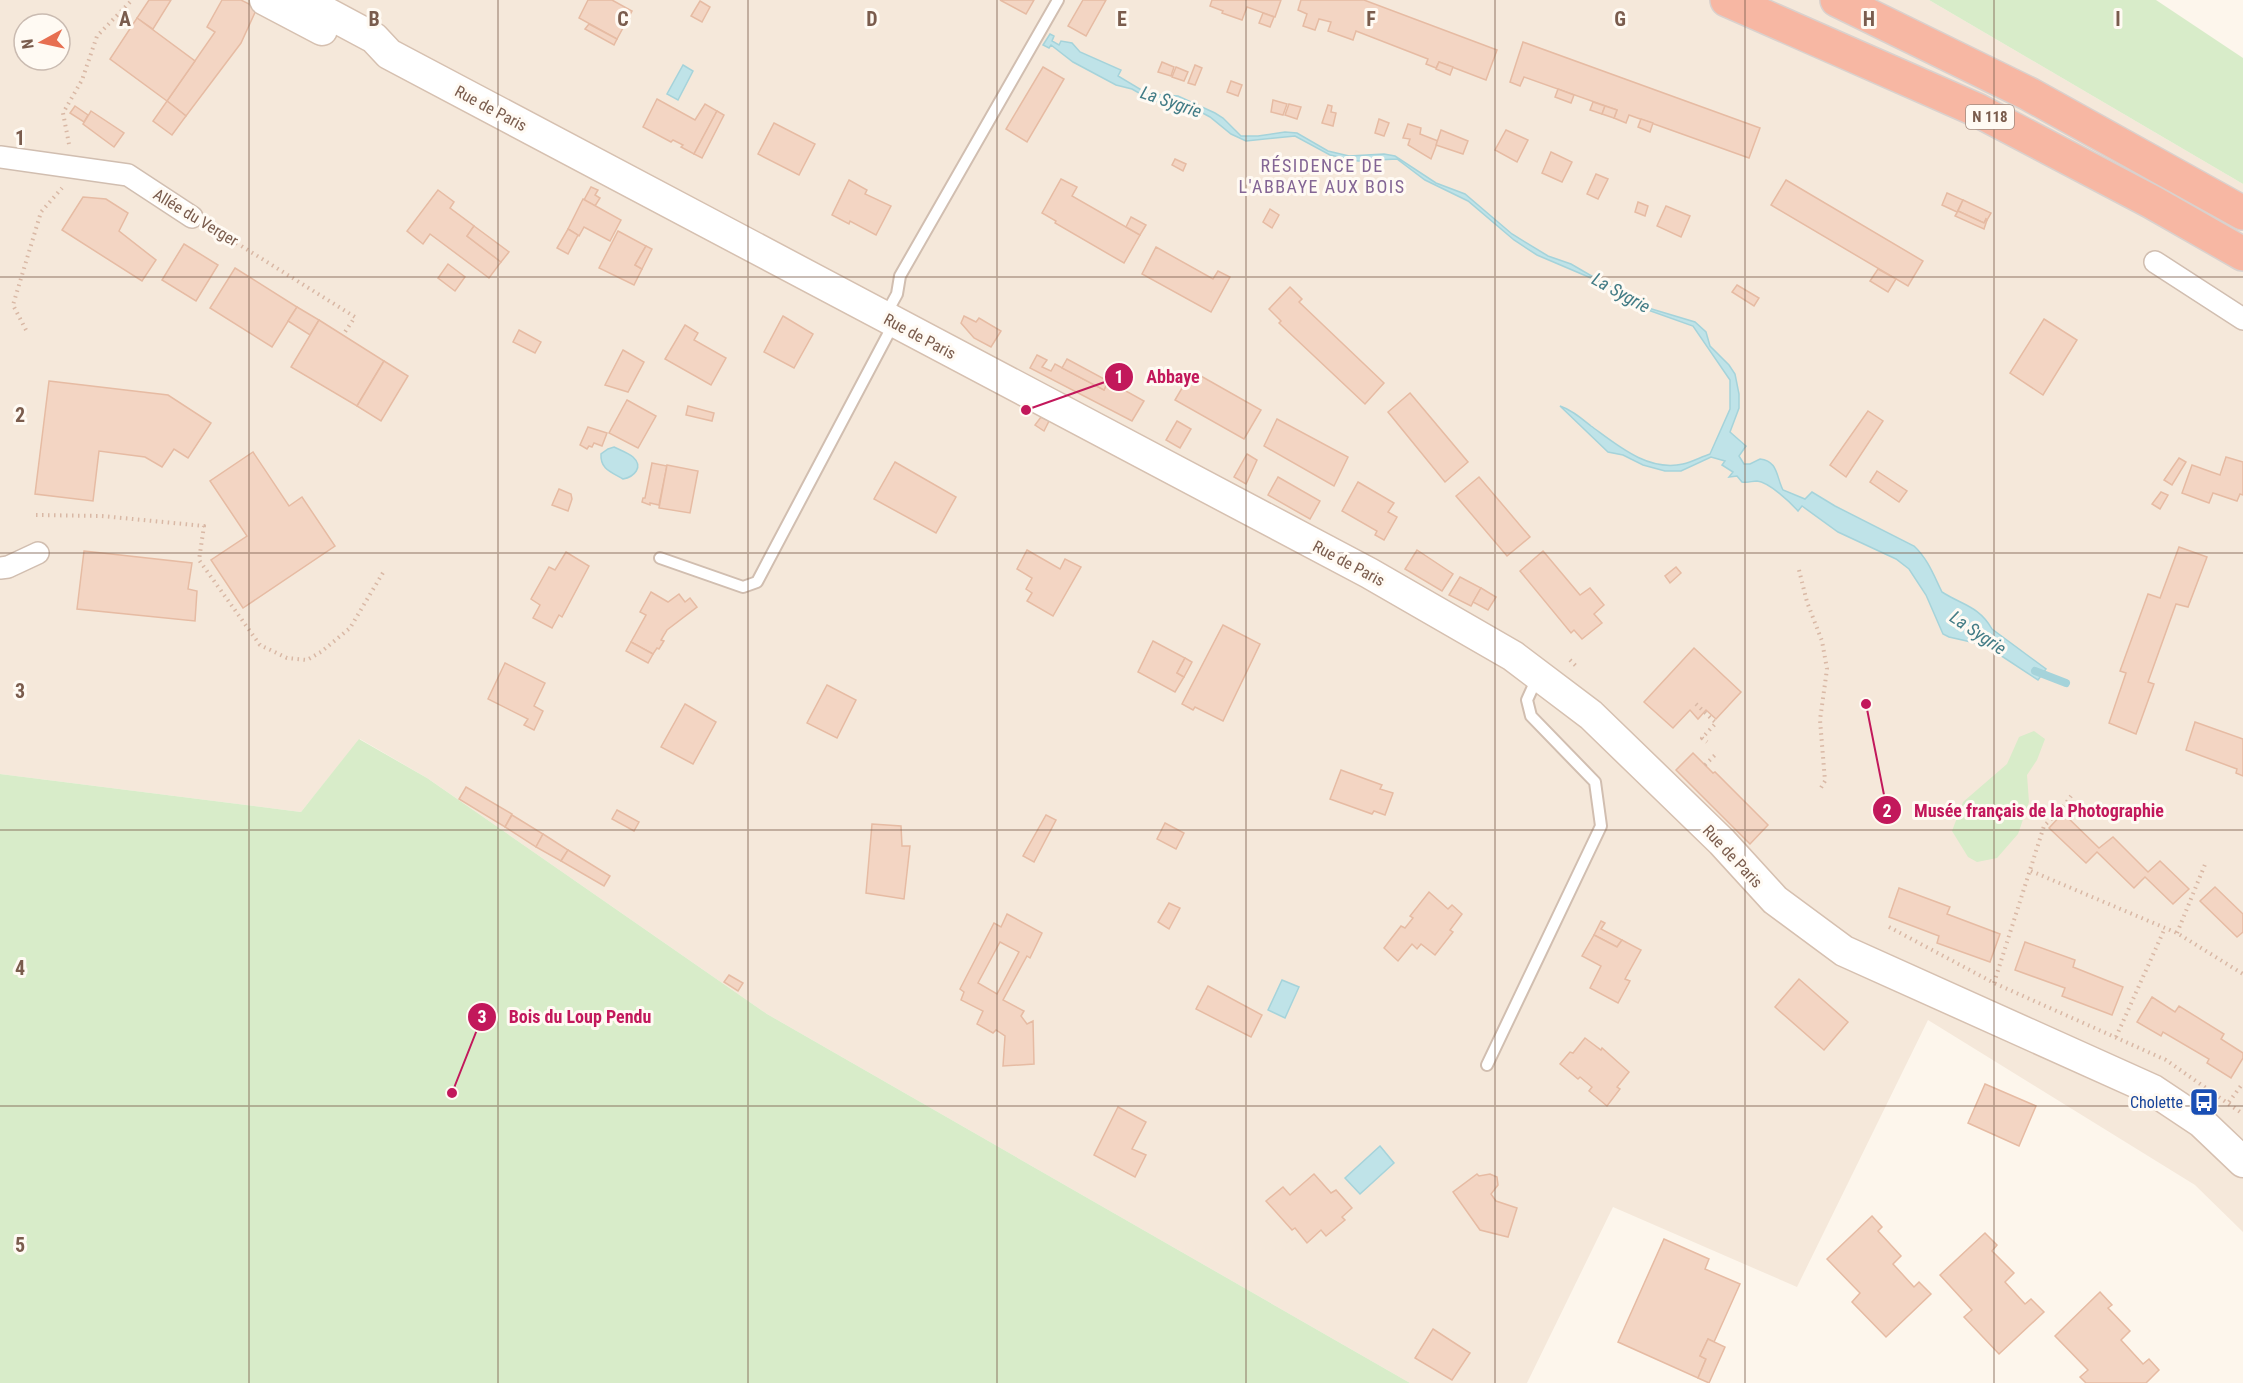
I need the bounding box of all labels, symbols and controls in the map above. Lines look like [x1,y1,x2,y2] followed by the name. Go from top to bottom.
[119,7,131,31] text: A
[368,7,380,31] text: B
[617,7,629,31] text: C
[866,7,878,31] text: D
[1117,7,1127,31] text: E
[1366,7,1376,31] text: F
[1614,7,1626,31] text: G
[1863,7,1875,31] text: H
[2115,7,2121,31] text: I
[12,12,72,72] north arrow
[18,38,38,50] text: N
[1138,81,1204,122] water label: La Sygrie
[452,82,530,135] street label: Rue de Paris
[1966,105,2014,129] road number: N 118
[15,126,25,150] text: 1
[1238,155,1406,197] district label: RÉSIDENCE DE L'ABBAYE AUX BOIS
[150,185,242,250] street label: Allée du Verger
[1589,268,1654,317] water label: La Sygrie
[881,310,959,363] street label: Rue de Paris
[1104,359,1211,395] callout: Abbaye
[1114,366,1124,387] text: 1
[1146,366,1200,387] text: Abbaye
[15,403,25,427] text: 2
[1310,537,1388,590] street label: Rue de Paris
[1946,606,2010,659] water label: La Sygrie
[15,679,25,703] text: 3
[1872,792,2176,828] callout: Musée français de la Photographie
[1882,800,1892,821] text: 2
[1914,800,2164,821] text: Musée français de la Photographie
[1699,821,1766,892] street label: Rue de Paris
[15,956,25,980] text: 4
[467,999,663,1035] callout: Bois du Loup Pendu
[477,1006,487,1027] text: 3
[509,1006,651,1027] text: Bois du Loup Pendu
[2188,1086,2220,1118] bus stop icon: Cholette
[2130,1093,2183,1112] place label: Cholette
[15,1233,25,1257] text: 5

